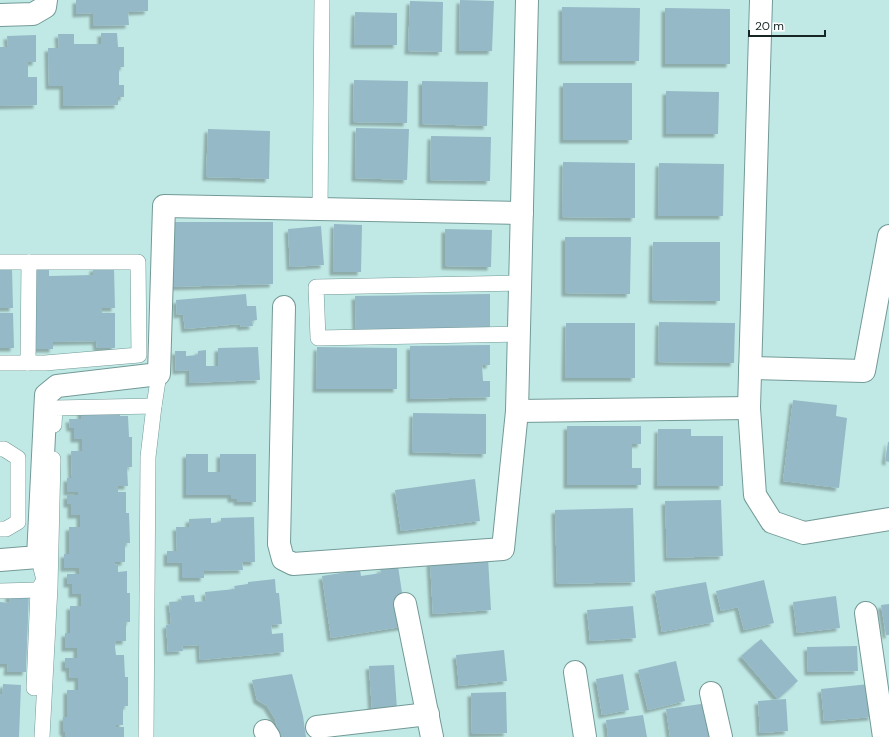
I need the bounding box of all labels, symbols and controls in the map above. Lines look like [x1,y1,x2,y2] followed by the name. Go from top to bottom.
[749,12,825,38] scale bar
[755,18,784,34] text: 20 m

